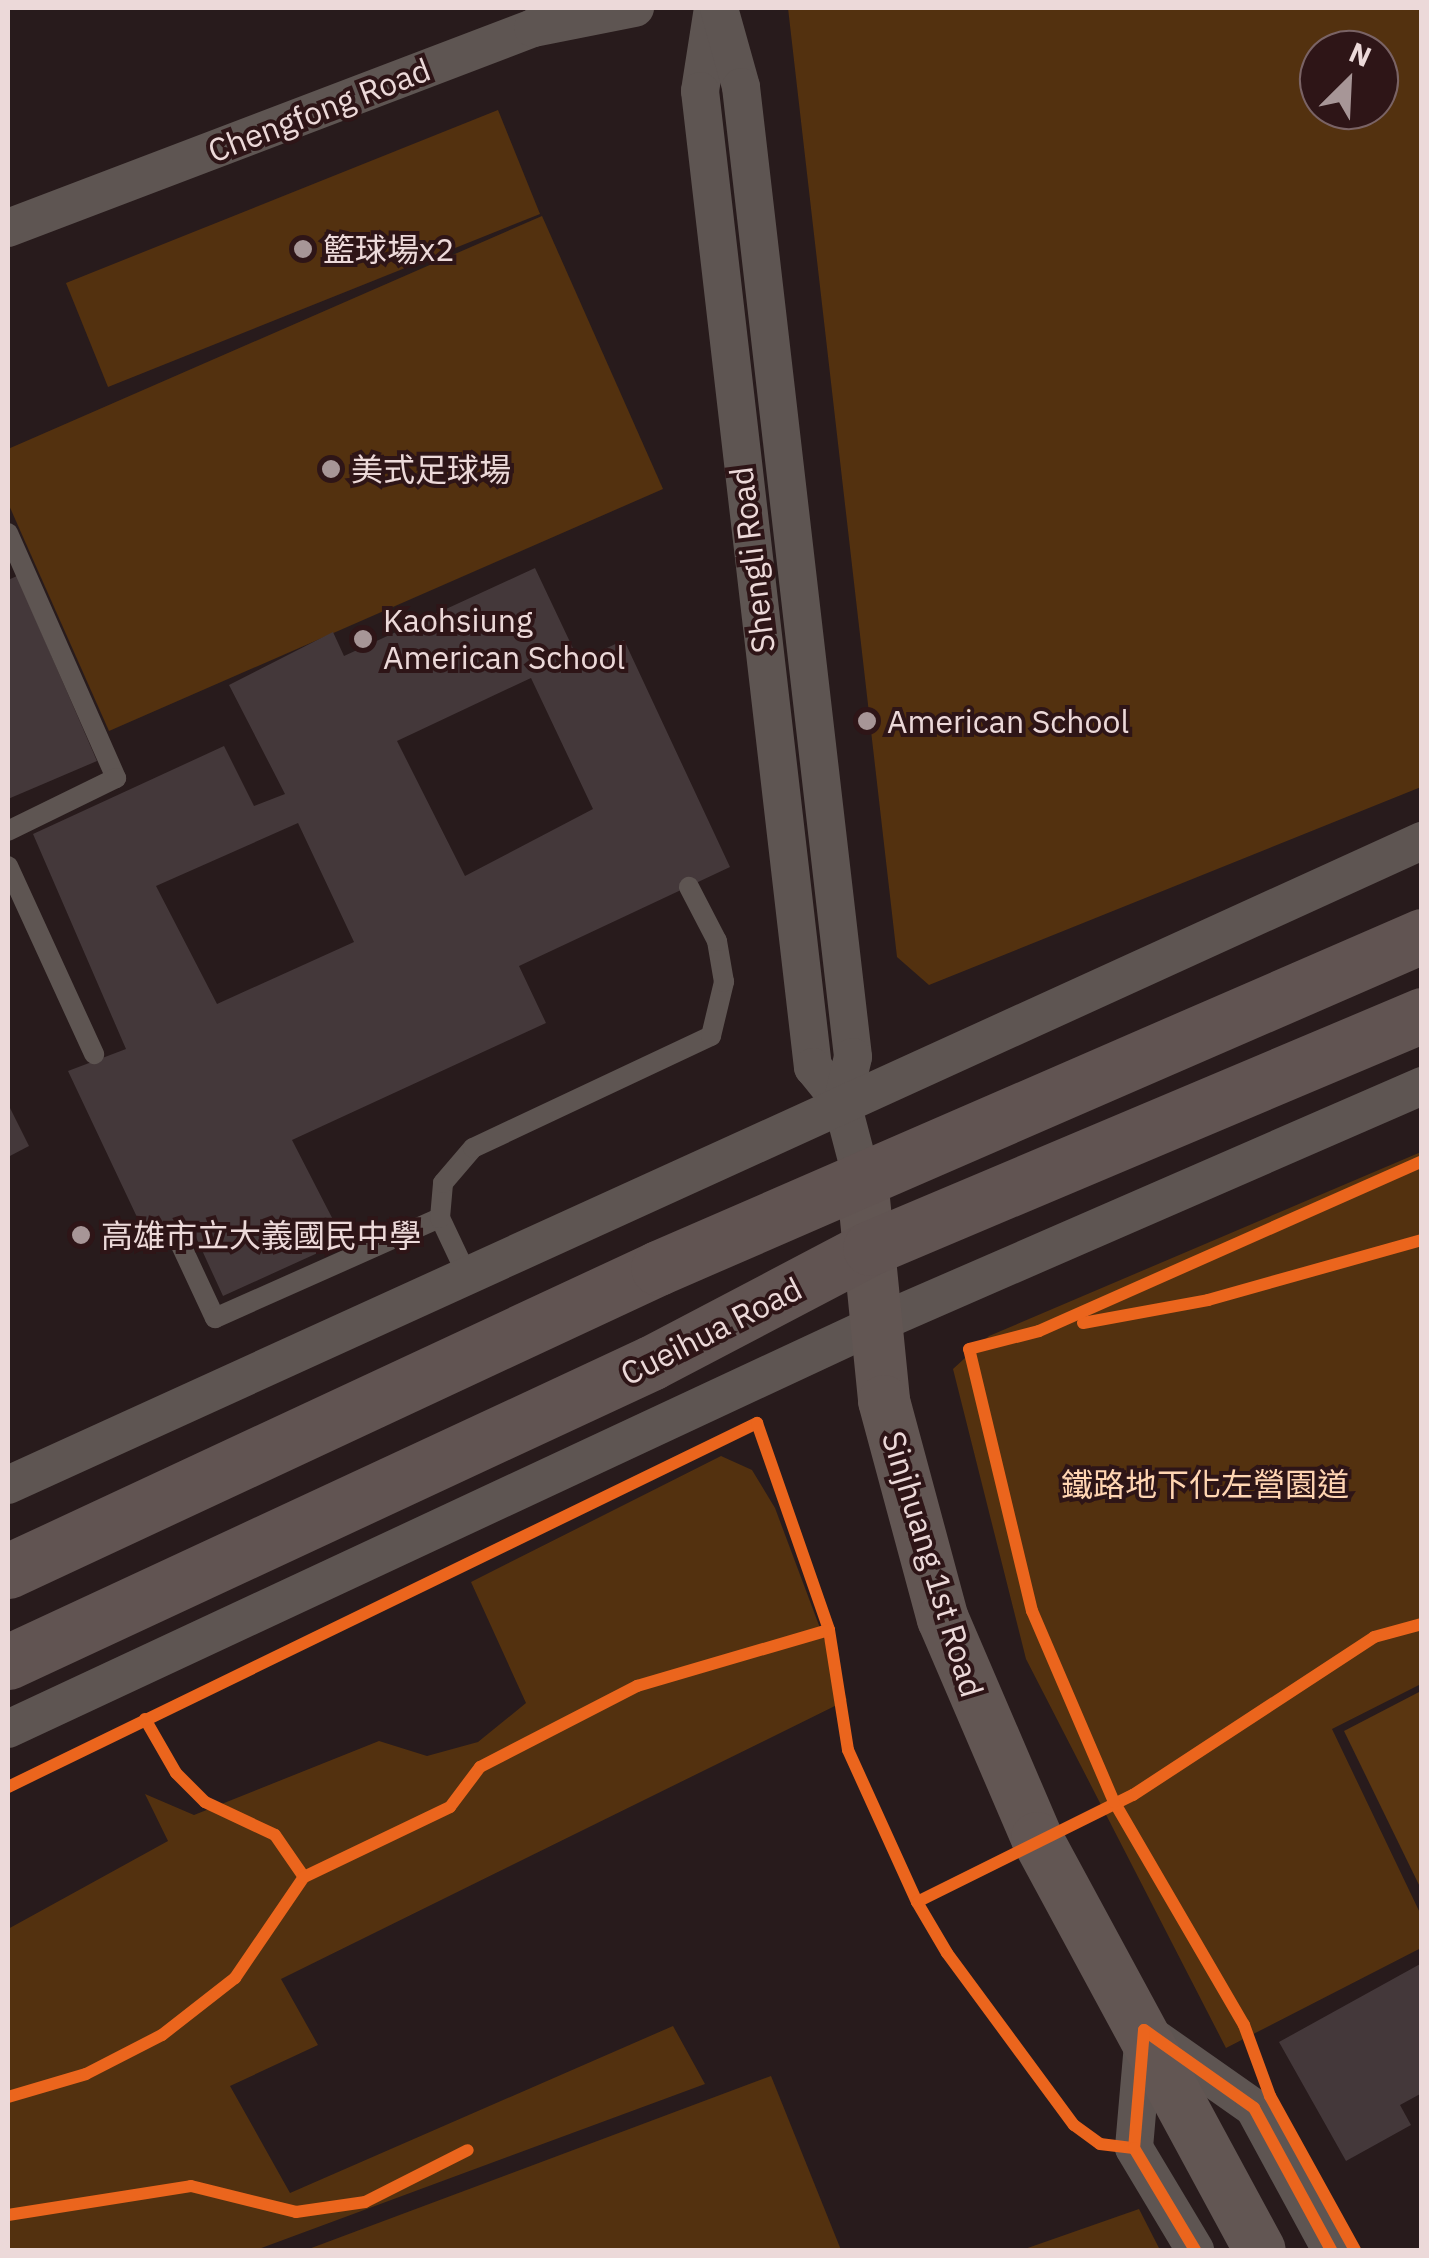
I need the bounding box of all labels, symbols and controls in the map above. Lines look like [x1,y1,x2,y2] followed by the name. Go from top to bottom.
[1299,30,1399,130] north arrow
[1344,33,1377,75] text: N
[202,50,436,170] street label: Chengfong Road
[323,230,454,268] place label: 籃球場x2
[292,238,314,260] marker: 籃球場x2
[351,450,511,488] place label: 美式足球場
[320,458,342,480] marker: 美式足球場
[722,465,782,655] street label: Shengli Road
[383,602,625,677] place label: Kaohsiung American School
[352,628,374,650] marker: Kaohsiung American School
[887,702,1129,740] place label: American School
[856,710,878,732] marker: American School
[101,1216,421,1254] place label: 高雄市立大義國民中學
[70,1224,92,1246] marker: 高雄市立大義國民中學
[614,1269,808,1393] street label: Cueihua Road
[874,1427,992,1701] street label: Sinjhuang 1st Road
[1061,1465,1349,1503] park label: 鐵路地下化左營園道

